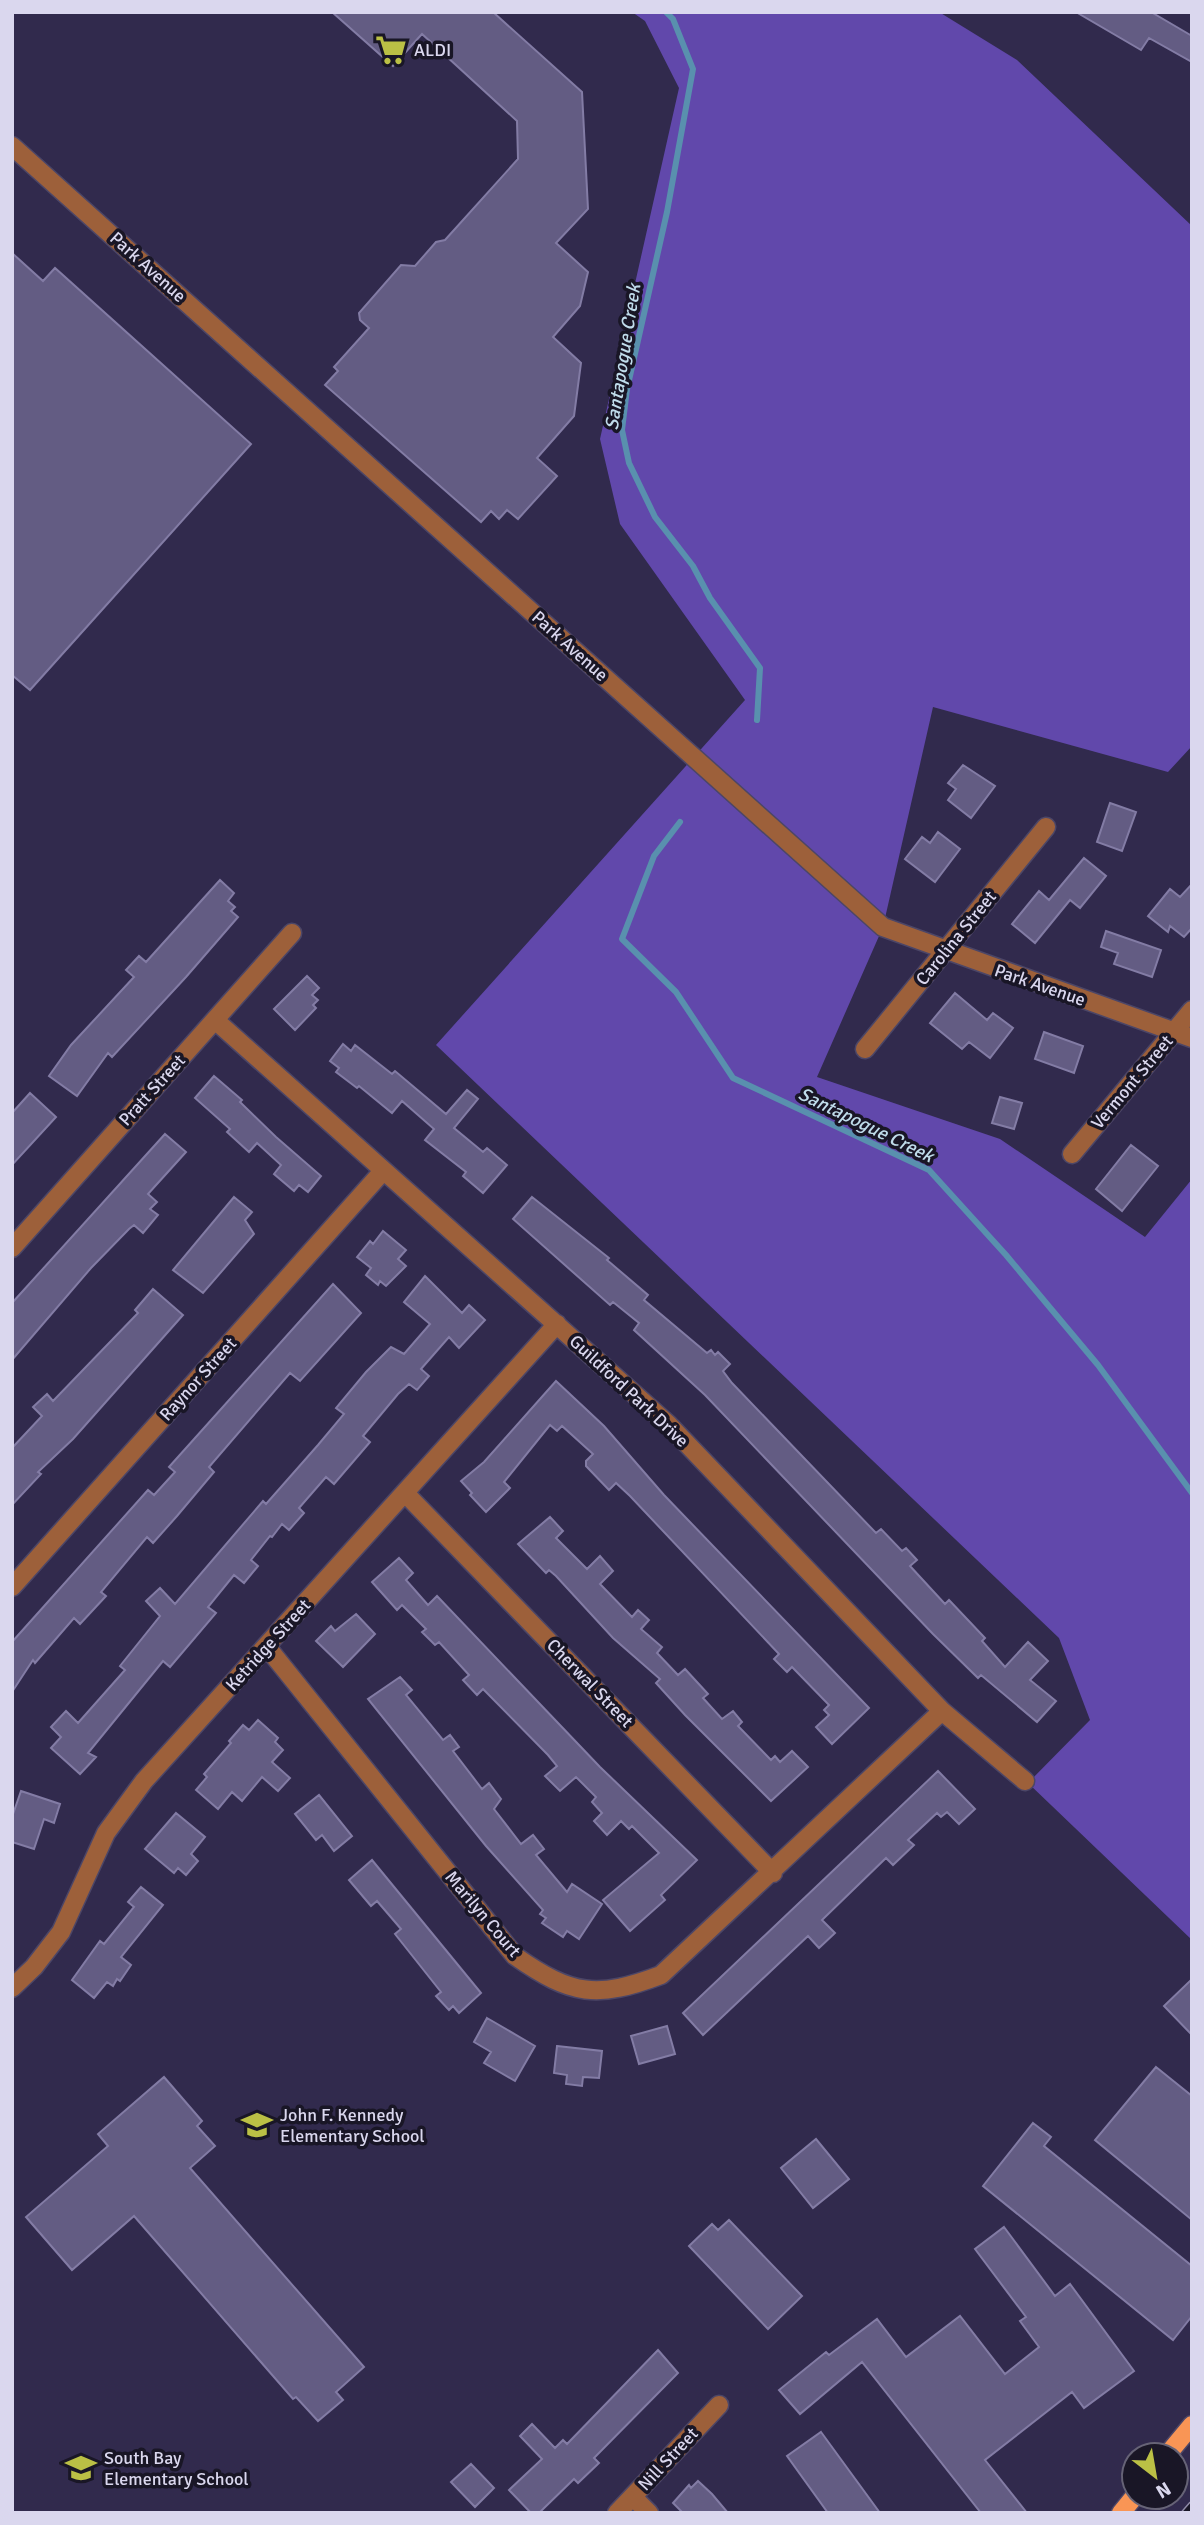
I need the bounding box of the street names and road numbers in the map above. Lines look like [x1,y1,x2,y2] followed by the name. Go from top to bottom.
[105,227,191,307] street label: Park Avenue
[527,606,613,686] street label: Park Avenue
[911,886,1001,990] street label: Carolina Street
[992,959,1088,1011] street label: Park Avenue
[1086,1031,1178,1133] street label: Vermont Street
[114,1050,190,1130] street label: Pratt Street
[565,1330,693,1452] street label: Guildford Park Drive
[155,1333,241,1425] street label: Raynor Street
[221,1594,315,1696] street label: Ketridge Street
[542,1634,638,1732] street label: Cherwal Street
[441,1866,525,1962] street label: Marilyn Court
[633,2423,703,2495] street label: Nill Street

